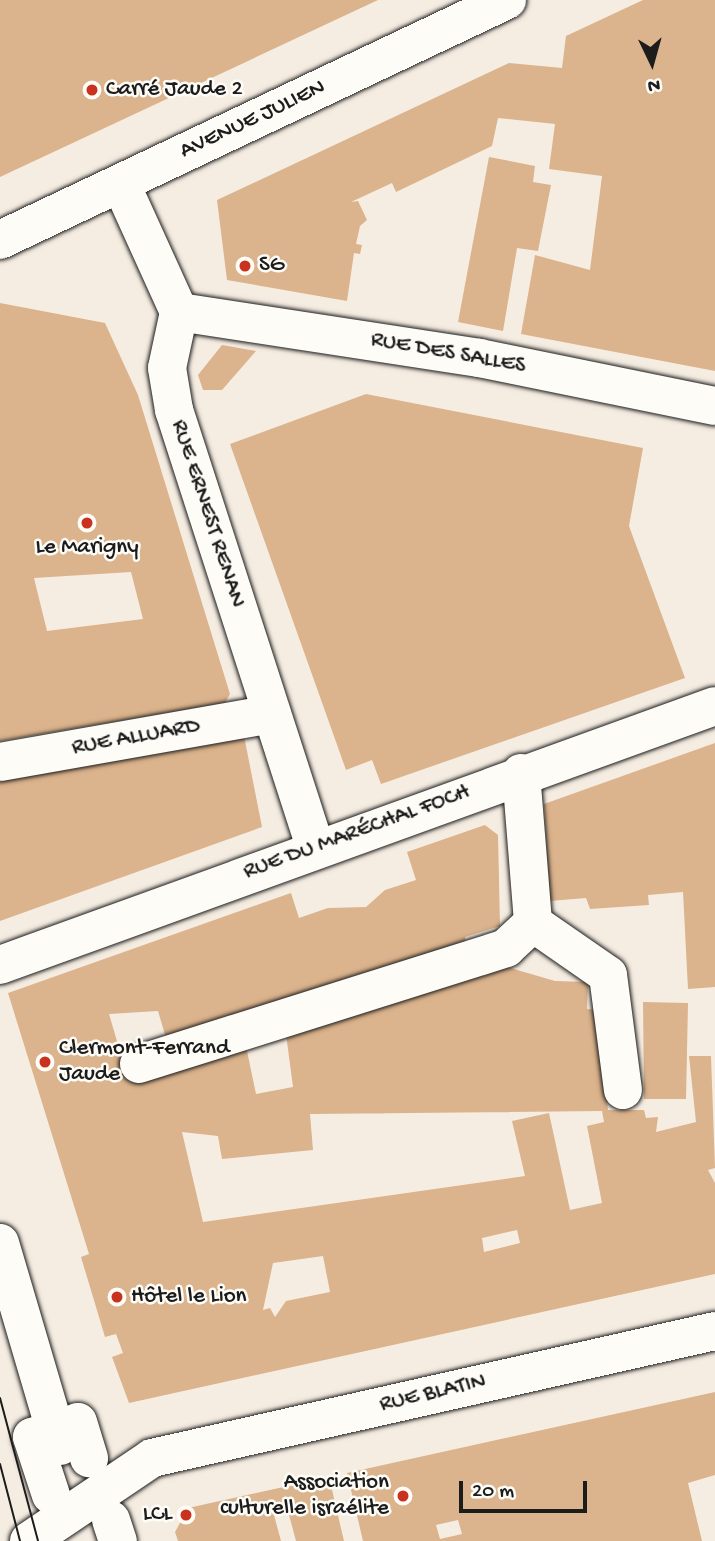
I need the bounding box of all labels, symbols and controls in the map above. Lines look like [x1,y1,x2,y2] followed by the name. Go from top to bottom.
[617,28,687,98] north arrow
[647,72,661,96] text: N
[176,74,330,166] street label: AVENUE JULIEN
[106,76,243,104] place label: Carré Jaude 2
[84,82,100,98] marker: Carré Jaude 2
[259,252,284,280] place label: SG
[237,258,253,274] marker: SG
[368,327,528,381] street label: RUE DES SALLES
[164,417,250,611] street label: RUE ERNEST RENAN
[79,515,95,531] marker: Le Marigny
[36,534,138,562] place label: Le Marigny
[70,713,202,763] street label: RUE ALLUARD
[240,779,474,887] street label: RUE DU MARÉCHAL FOCH
[59,1035,229,1089] place label: Clermont-Ferrand Jaude
[37,1054,53,1070] marker: Clermont-Ferrand Jaude
[131,1283,246,1311] place label: Hôtel le Lion
[109,1289,125,1305] marker: Hôtel le Lion
[377,1368,489,1420] street label: RUE BLATIN
[463,1468,591,1512] scale bar
[220,1469,389,1523] place label: Association culturelle israélite
[472,1480,514,1505] text: 20 m
[395,1488,411,1504] marker: Association culturelle israélite
[143,1501,172,1529] place label: LCL
[178,1507,194,1523] marker: LCL

